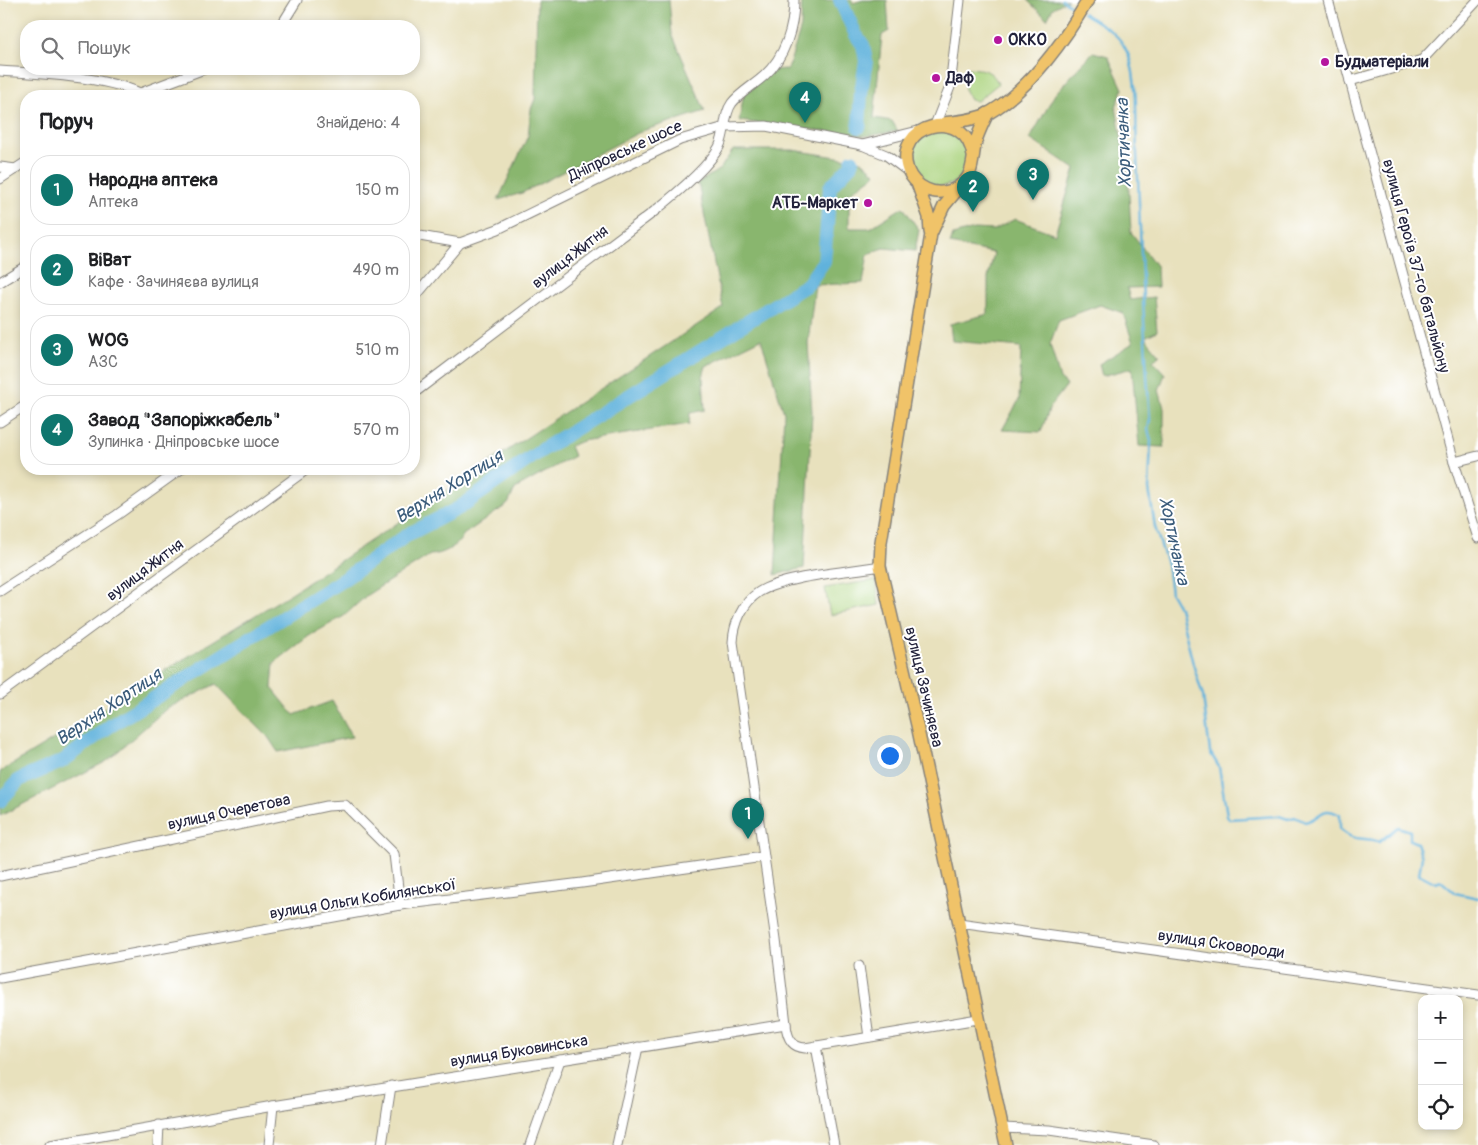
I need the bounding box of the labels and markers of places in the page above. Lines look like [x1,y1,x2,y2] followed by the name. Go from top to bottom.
[1008,30,1047,50] place label: ОККО
[992,34,1004,46] marker: ОККО
[1335,52,1429,72] place label: Будматеріали
[1319,56,1331,68] marker: Будматеріали
[945,68,974,88] place label: Даф
[930,72,942,84] marker: Даф
[789,82,821,123] pin: 4
[1017,159,1049,200] pin: 3
[957,171,989,212] pin: 2
[772,193,859,213] place label: АТБ-Маркет
[862,197,874,209] marker: АТБ-Маркет
[732,798,764,839] pin: 1

